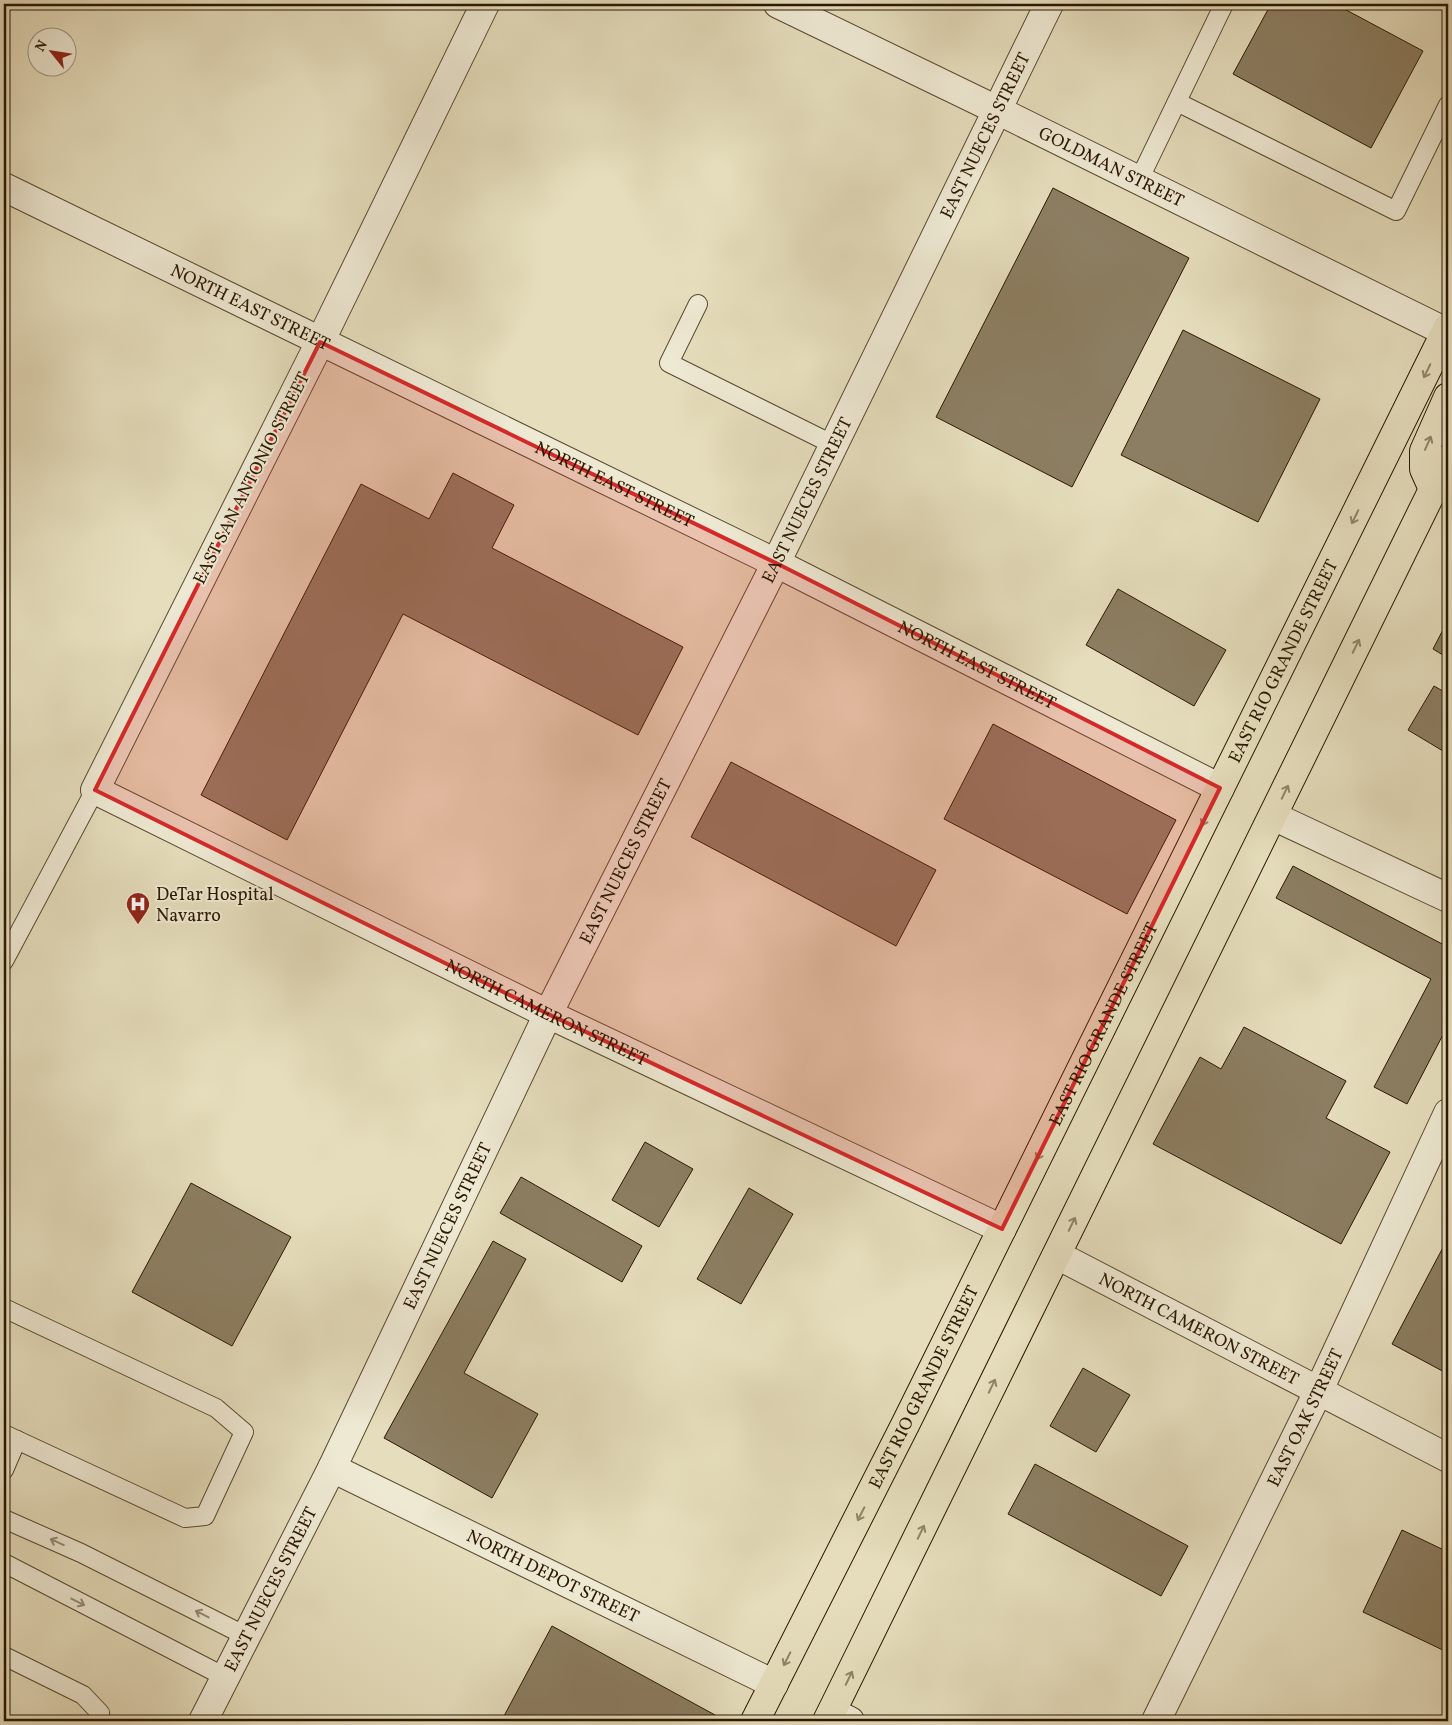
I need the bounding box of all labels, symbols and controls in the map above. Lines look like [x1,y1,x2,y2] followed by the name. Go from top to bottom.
[28,28,78,78] north arrow
[31,37,53,55] text: N
[935,48,1038,223] street label: EAST NUECES STREET
[1034,121,1188,215] street label: GOLDMAN STREET
[166,259,334,358] street label: NORTH EAST STREET
[1422,363,1431,378] one-way arrow
[188,368,317,589] street label: EAST SAN ANTONIO STREET
[757,413,859,588] street label: EAST NUECES STREET
[530,436,698,535] street label: NORTH EAST STREET
[1423,436,1433,451] one-way arrow
[1350,509,1360,524] one-way arrow
[1223,555,1345,768] street label: EAST RIO GRANDE STREET
[893,616,1060,717] street label: NORTH EAST STREET
[1352,639,1362,654] one-way arrow
[574,775,679,949] street label: EAST NUECES STREET
[1281,785,1290,800] one-way arrow
[1200,811,1209,826] one-way arrow
[156,883,274,929] place label: DeTar Hospital Navarro
[125,891,151,925] hospital icon: DeTar Hospital Navarro
[1044,918,1166,1131] street label: EAST RIO GRANDE STREET
[440,954,652,1074] street label: NORTH CAMERON STREET
[398,1139,499,1314] street label: EAST NUECES STREET
[1035,1145,1044,1160] one-way arrow
[1067,1217,1077,1232] one-way arrow
[1094,1268,1303,1393] street label: NORTH CAMERON STREET
[864,1281,986,1494] street label: EAST RIO GRANDE STREET
[1262,1345,1351,1492] street label: EAST OAK STREET
[988,1379,998,1394] one-way arrow
[219,1503,324,1677] street label: EAST NUECES STREET
[856,1506,865,1521] one-way arrow
[462,1525,643,1630] street label: NORTH DEPOT STREET
[916,1525,926,1540] one-way arrow
[50,1537,65,1547] one-way arrow
[70,1598,85,1607] one-way arrow
[195,1609,210,1619] one-way arrow
[782,1651,791,1666] one-way arrow
[844,1670,854,1685] one-way arrow

